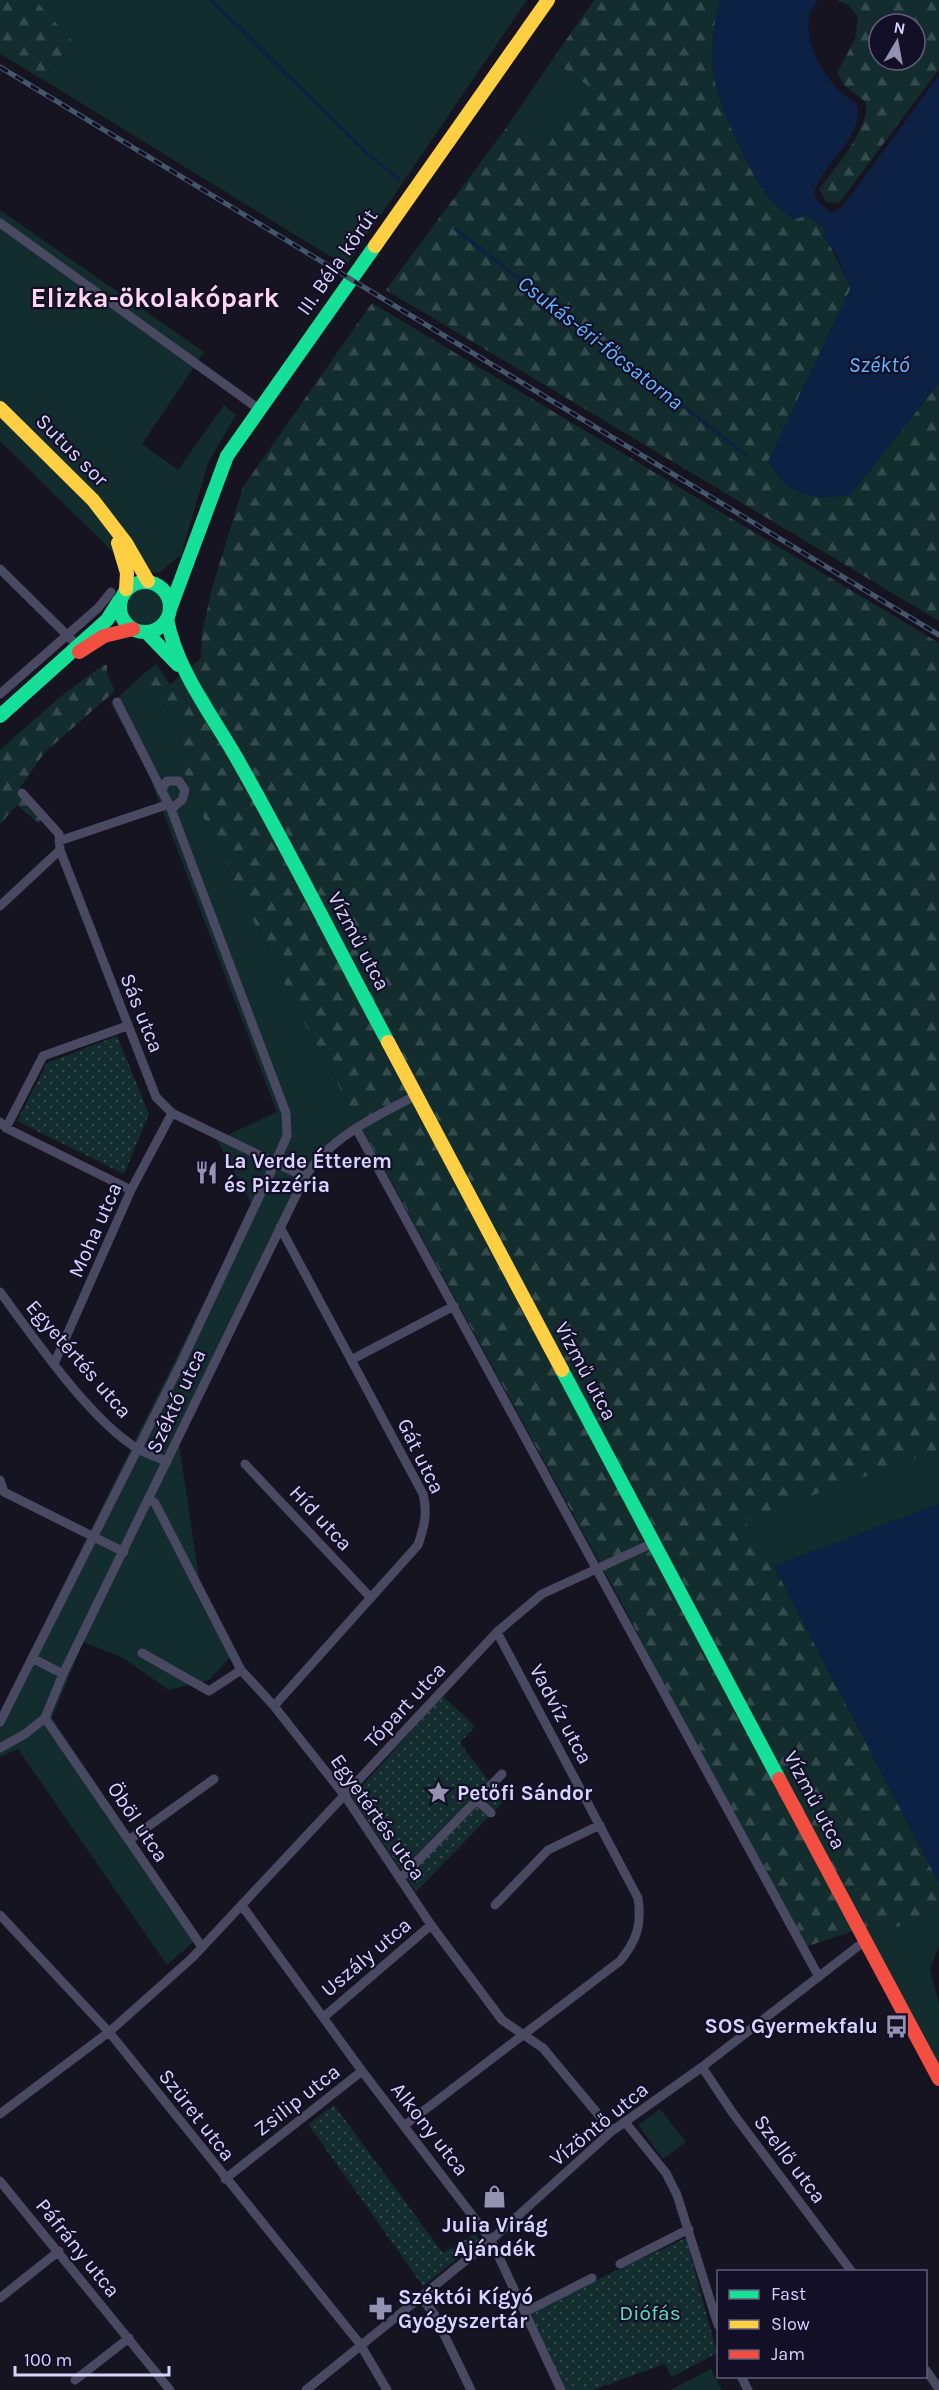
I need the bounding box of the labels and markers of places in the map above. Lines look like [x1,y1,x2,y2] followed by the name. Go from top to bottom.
[224,1147,392,1197] place label: La Verde Étterem és Pizzéria
[193,1160,219,1186] restaurant icon: La Verde Étterem és Pizzéria
[426,1780,452,1806] place icon: Petőfi Sándor
[457,1781,593,1805] place label: Petőfi Sándor
[883,2013,909,2039] bus stop icon: SOS Gyermekfalu
[705,2014,878,2038] place label: SOS Gyermekfalu
[482,2184,508,2210] shop icon: Julia Virág Ajándék
[442,2213,548,2261] place label: Julia Virág Ajándék
[398,2285,533,2333] place label: Széktói Kígyó Gyógyszertár
[367,2296,393,2322] pharmacy icon: Széktói Kígyó Gyógyszertár

